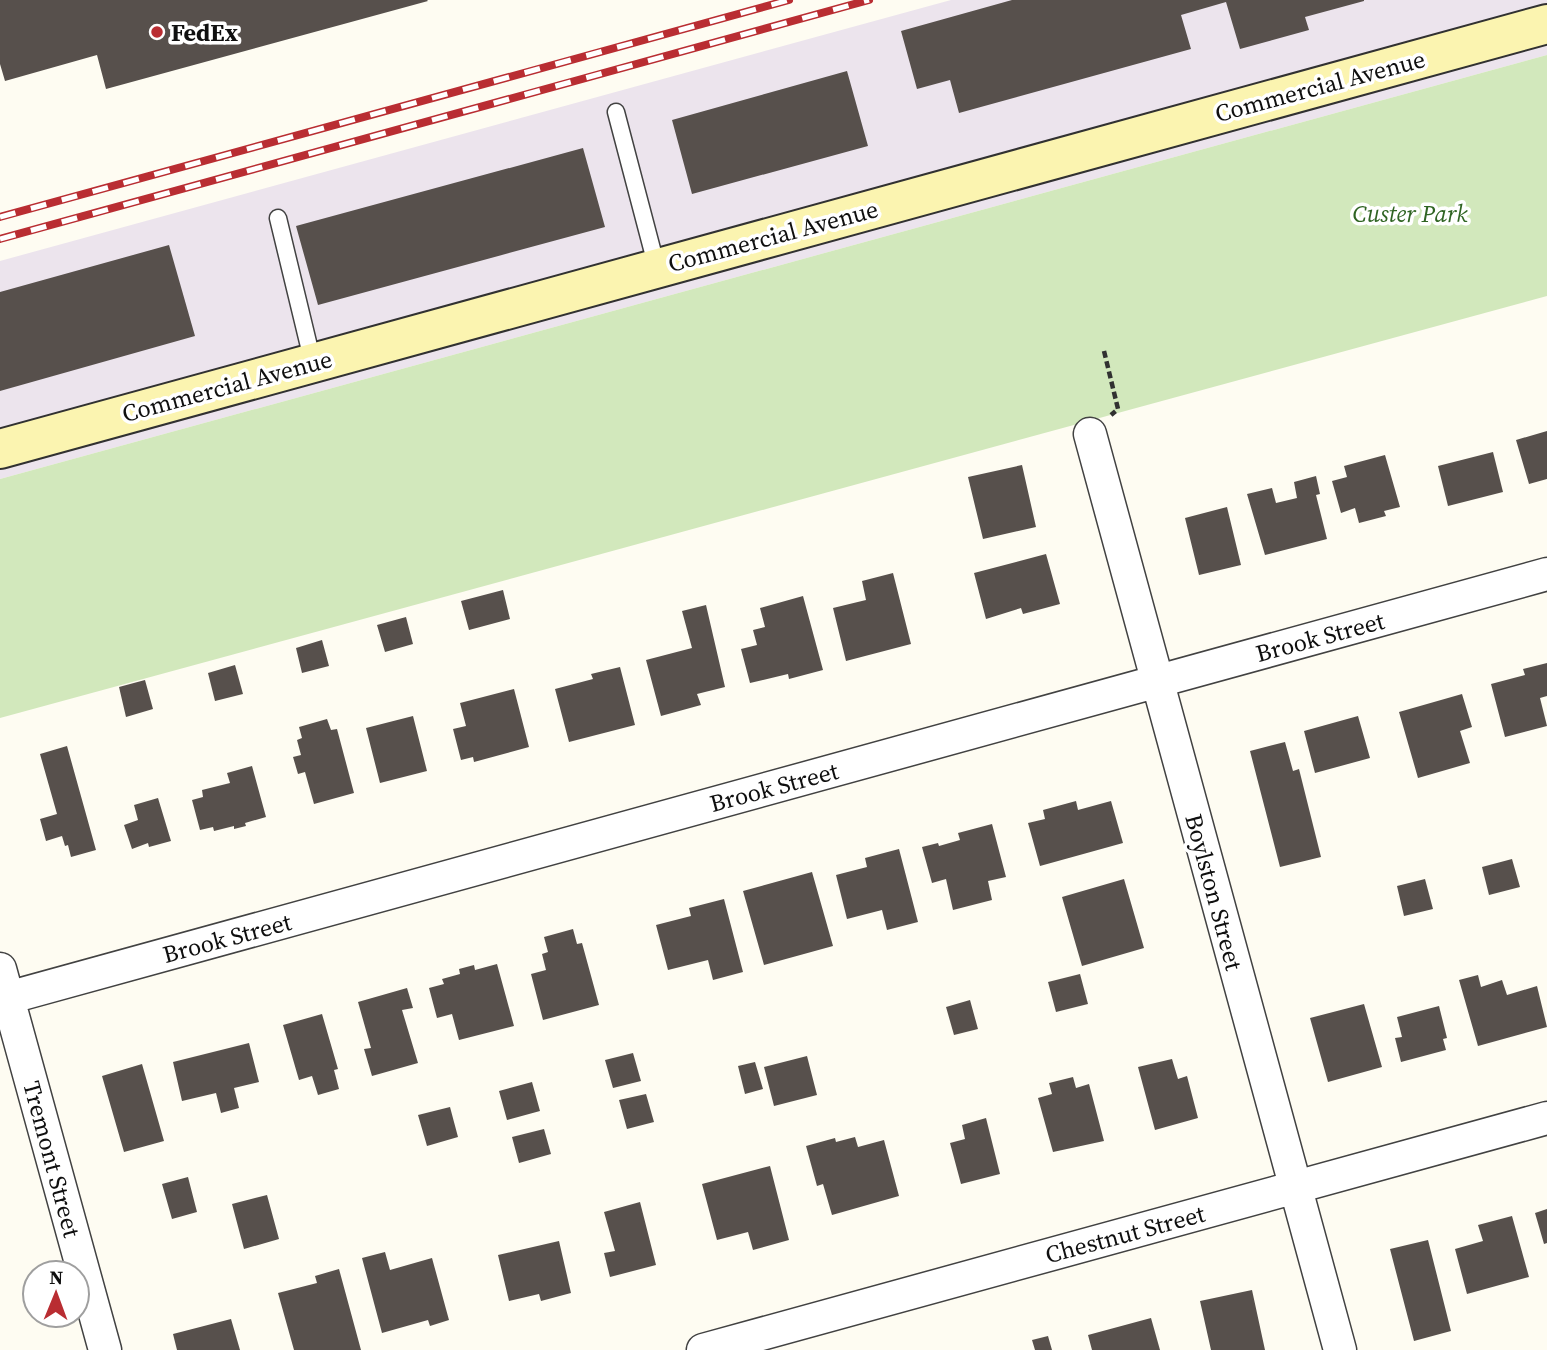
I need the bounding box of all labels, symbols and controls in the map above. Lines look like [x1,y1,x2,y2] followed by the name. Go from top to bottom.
[171,16,239,49] place label: FedEx
[149,24,165,40] marker: FedEx
[1211,42,1429,130] street label: Commercial Avenue
[664,192,882,280] street label: Commercial Avenue
[1352,197,1468,230] park label: Custer Park
[118,342,336,430] street label: Commercial Avenue
[1252,604,1388,670] street label: Brook Street
[706,754,842,820] street label: Brook Street
[1177,810,1251,974] street label: Boylston Street
[159,905,295,971] street label: Brook Street
[15,1077,89,1241] street label: Tremont Street
[1042,1197,1209,1271] street label: Chestnut Street
[21,1259,91,1329] north arrow
[49,1264,64,1290] text: N

